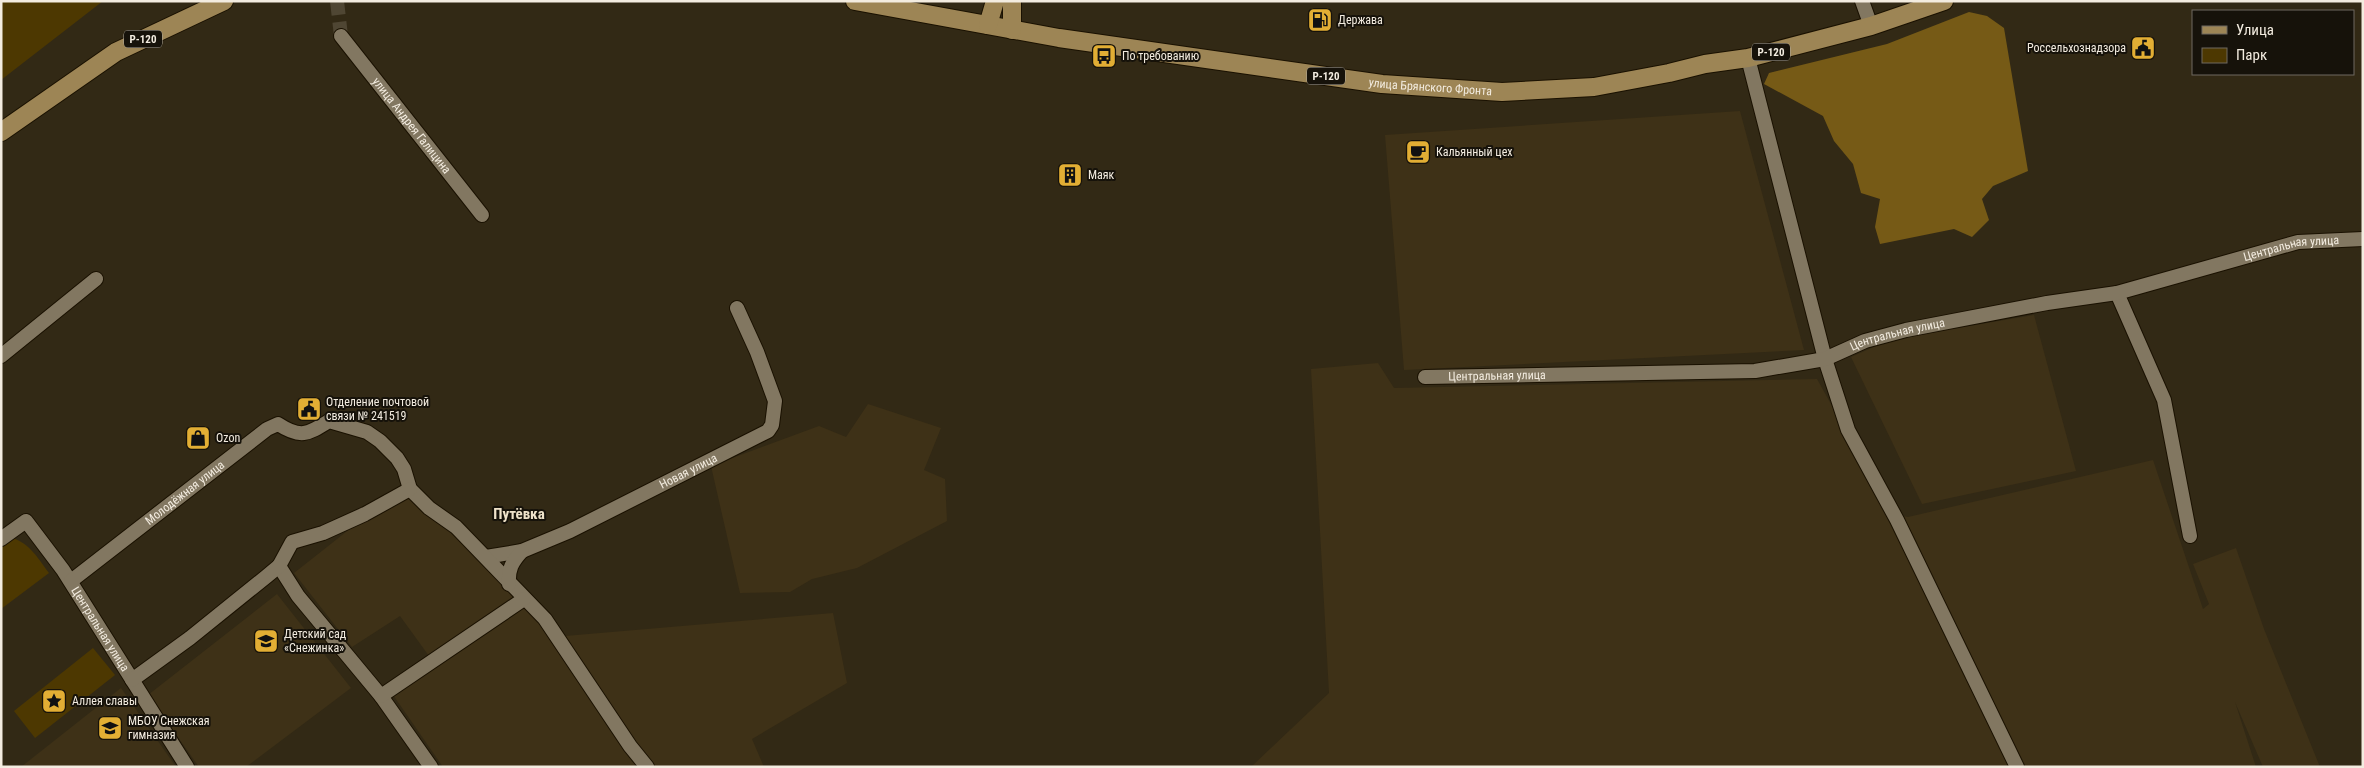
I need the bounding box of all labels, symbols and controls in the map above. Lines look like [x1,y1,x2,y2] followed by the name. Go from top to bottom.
[1307,7,1333,33] fuel station icon: Держава
[2192,10,2354,75] legend
[1338,13,1383,27] place label: Держава
[2236,21,2274,39] text: Улица
[124,30,162,48] road number: Р-120
[2130,35,2156,61] public building icon: Россельхознадзора
[2027,41,2126,55] place label: Россельхознадзора
[1091,43,1117,69] bus stop icon: По требованию
[1752,44,1790,61] road number: Р-120
[2236,46,2267,64] text: Парк
[1122,49,1199,63] place label: По требованию
[1307,68,1345,84] road number: Р-120
[369,75,454,177] street label: улица Андрея Галицина
[1368,75,1493,98] street label: улица Брянского Фронта
[1405,139,1431,165] cafe icon: Кальянный цех
[1436,145,1513,159] place label: Кальянный цех
[1057,162,1083,188] building icon: Маяк
[1088,168,1115,182] place label: Маяк
[2242,233,2340,264] street label: Центральная улица
[1848,316,1946,354] street label: Центральная улица
[1448,368,1546,384] street label: Центральная улица
[326,395,429,423] place label: Отделение почтовой связи № 241519
[296,396,322,422] public building icon: Отделение почтовой связи № 241519
[185,425,211,451] shop icon: Ozon
[216,431,240,445] place label: Ozon
[657,451,720,492] street label: Новая улица
[142,458,227,528] street label: Молодёжная улица
[493,505,545,523] district label: Путёвка
[68,584,132,674] street label: Центральная улица
[284,627,347,655] place label: Детский сад «Снежинка»
[253,628,279,654] school or university icon: Детский сад «Снежинка»
[41,688,67,714] place icon: Аллея славы
[72,694,137,708] place label: Аллея славы
[128,714,209,742] place label: МБОУ Снежская гимназия
[97,715,123,741] school or university icon: МБОУ Снежская гимназия

